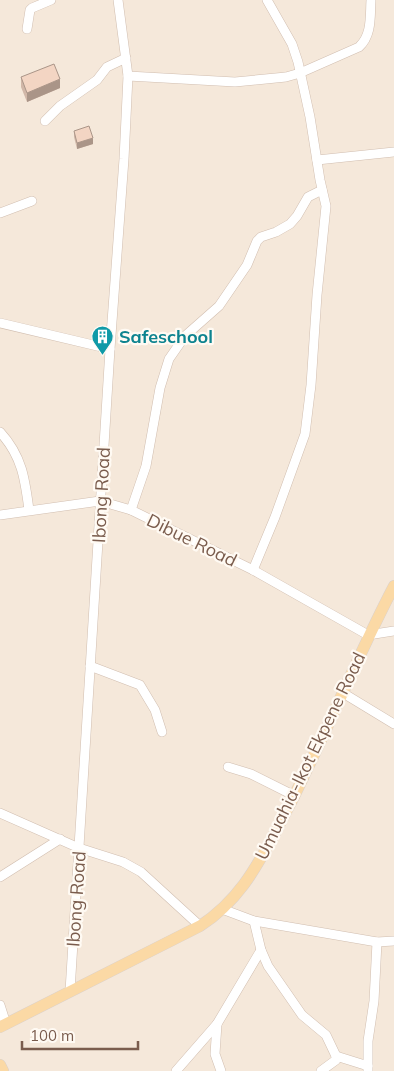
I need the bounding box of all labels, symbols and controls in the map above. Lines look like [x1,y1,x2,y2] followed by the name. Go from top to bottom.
[91,324,115,355] building icon: Safeschool
[119,325,213,348] place label: Safeschool
[87,446,115,544] street label: Ibong Road
[143,508,241,572] street label: Dibue Road
[250,649,370,863] street label: Umuahia-Ikot Ekpene Road
[61,850,91,948] street label: Ibong Road
[22,1018,139,1050] scale bar
[30,1026,74,1045] text: 100 m

